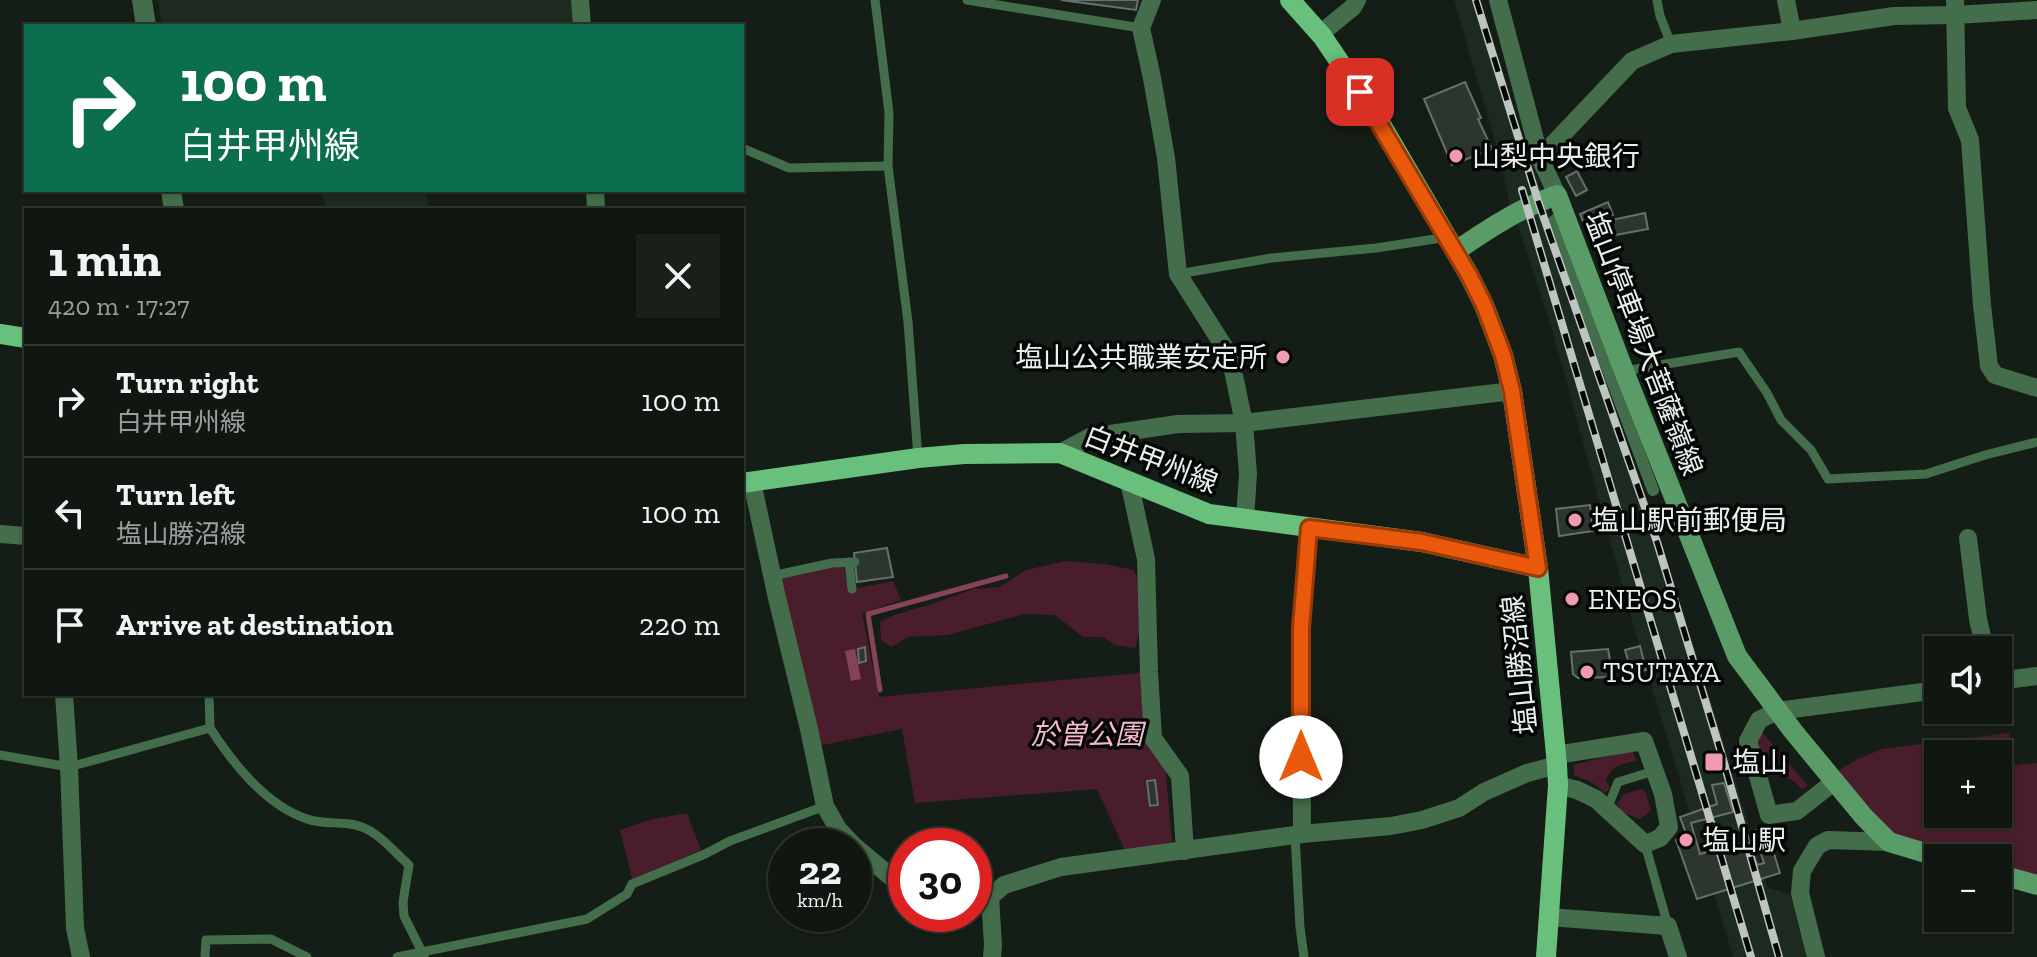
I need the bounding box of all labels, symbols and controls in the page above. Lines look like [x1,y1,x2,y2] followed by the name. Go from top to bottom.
[180,48,327,115] text: 100 m
[48,56,152,160] icon: right
[1326,58,1394,126] pin
[1338,70,1382,114] icon: arrive
[180,124,360,167] text: 白井甲州線
[1472,140,1640,173] place label: 山梨中央銀行
[1447,147,1465,165] marker: 山梨中央銀行
[1578,207,1709,480] street label: 塩山停車場大菩薩嶺線
[48,231,161,288] text: 1 min
[636,234,720,318] button: close
[48,290,190,322] text: 420 m · 17:27
[1015,341,1267,374] place label: 塩山公共職業安定所
[1274,348,1292,366] marker: 塩山公共職業安定所
[116,365,258,401] text: Turn right
[48,379,92,423] icon: right
[641,383,720,419] text: 100 m
[116,406,246,438] text: 白井甲州線
[1080,419,1222,500] street label: 白井甲州線
[116,477,235,513] text: Turn left
[48,491,92,535] icon: left
[641,495,720,531] text: 100 m
[1591,504,1787,537] place label: 塩山駅前郵便局
[1566,511,1584,529] marker: 塩山駅前郵便局
[116,518,246,550] text: 塩山勝沼線
[1588,583,1677,616] place label: ENEOS
[1563,590,1581,608] marker: ENEOS
[1496,594,1543,736] street label: 塩山勝沼線
[48,603,92,647] icon: arrive
[116,607,393,643] text: Arrive at destination
[639,607,720,643] text: 220 m
[1924,636,2012,932] map controls
[1924,636,2012,724] button: sound
[1603,656,1721,689] place label: TSUTAYA
[1578,663,1596,681] marker: TSUTAYA
[1259,715,1343,799] position arrow
[1031,718,1147,751] park label: 於曽公園
[1924,740,2012,828] button: +
[1732,746,1788,779] place label: 塩山
[1703,751,1725,773] marker: 塩山
[1702,824,1786,857] place label: 塩山駅
[888,828,992,932] speed limit sign: 30
[1677,831,1695,849] marker: 塩山駅
[1924,844,2012,932] button: −
[799,846,841,894] text: 22
[797,888,843,912] text: km/h

